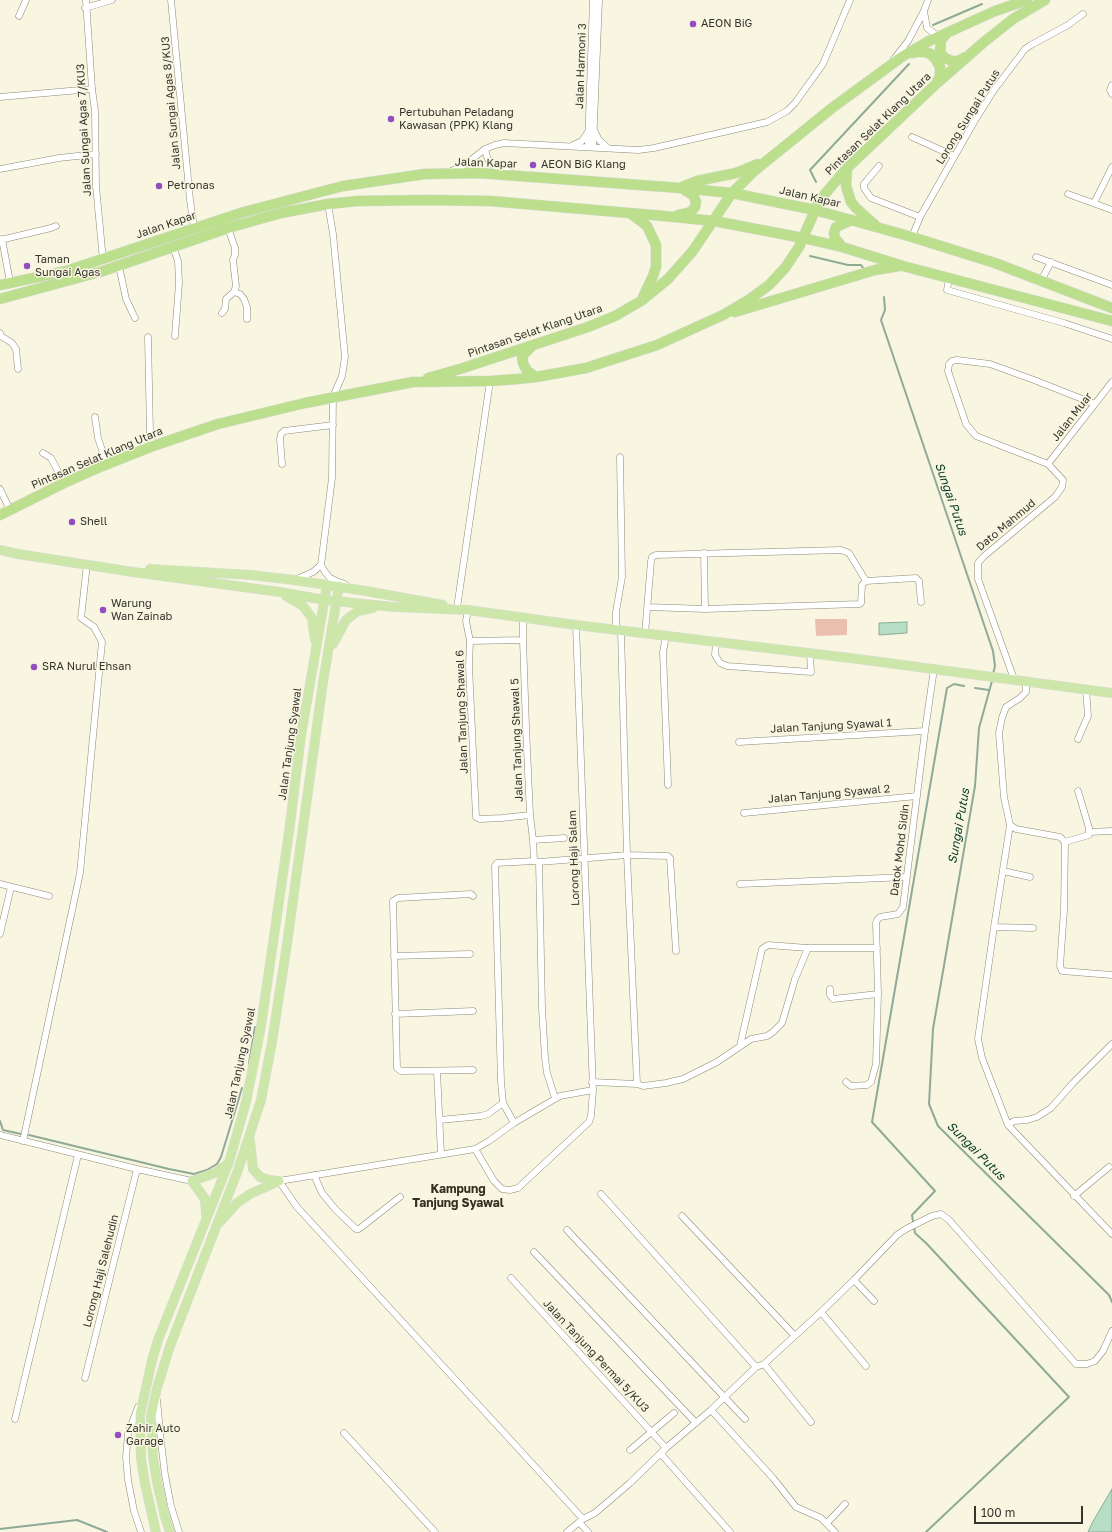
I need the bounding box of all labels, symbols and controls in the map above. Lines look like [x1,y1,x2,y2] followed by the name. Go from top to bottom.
[701,17,752,31] place label: AEON BiG
[688,19,698,29] marker: AEON BiG
[573,23,589,109] street label: Jalan Harmoni 3
[159,36,183,170] street label: Jalan Sungai Agas 8/KU3
[74,63,94,197] street label: Jalan Sungai Agas 7/KU3
[933,67,1003,167] street label: Lorong Sungai Putus
[822,70,934,178] street label: Pintasan Selat Klang Utara
[399,106,514,132] place label: Pertubuhan Peladang Kawasan (PPK) Klang
[386,114,396,124] marker: Pertubuhan Peladang Kawasan (PPK) Klang
[455,155,517,171] street label: Jalan Kapar
[541,158,626,172] place label: AEON BiG Klang
[528,160,538,170] marker: AEON BiG Klang
[167,179,214,193] place label: Petronas
[154,181,164,191] marker: Petronas
[778,184,842,210] street label: Jalan Kapar
[134,209,198,241] street label: Jalan Kapar
[35,253,100,279] place label: Taman Sungai Agas
[22,261,32,271] marker: Taman Sungai Agas
[466,302,604,360] street label: Pintasan Selat Klang Utara
[1049,390,1095,444] street label: Jalan Muar
[29,424,165,492] street label: Pintasan Selat Klang Utara
[932,461,970,537] water label: Sungai Putus
[974,496,1038,554] street label: Dato Mahmud
[80,515,107,529] place label: Shell
[67,517,77,527] marker: Shell
[111,597,172,623] place label: Warung Wan Zainab
[98,605,108,615] marker: Warung Wan Zainab
[453,650,471,774] street label: Jalan Tanjung Shawal 6
[42,660,131,674] place label: SRA Nurul Ehsan
[29,662,39,672] marker: SRA Nurul Ehsan
[508,678,526,802] street label: Jalan Tanjung Shawal 5
[276,687,304,801] street label: Jalan Tanjung Syawal
[770,716,892,736] street label: Jalan Tanjung Syawal 1
[767,782,891,806] street label: Jalan Tanjung Syawal 2
[945,787,973,865] water label: Sungai Putus
[888,803,912,897] street label: Datok Mohd Sidin
[566,810,582,906] street label: Lorong Haji Salam
[222,1006,258,1120] street label: Jalan Tanjung Syawal
[944,1119,1008,1183] water label: Sungai Putus
[412,1182,504,1210] district label: Kampung Tanjung Syawal
[81,1213,121,1329] street label: Lorong Haji Salehudin
[540,1297,652,1415] street label: Jalan Tanjung Permai 5/KU3
[126,1422,180,1448] place label: Zahir Auto Garage
[113,1430,123,1440] marker: Zahir Auto Garage
[976,1498,1085,1524] scale bar
[981,1505,1015,1520] text: 100 m

